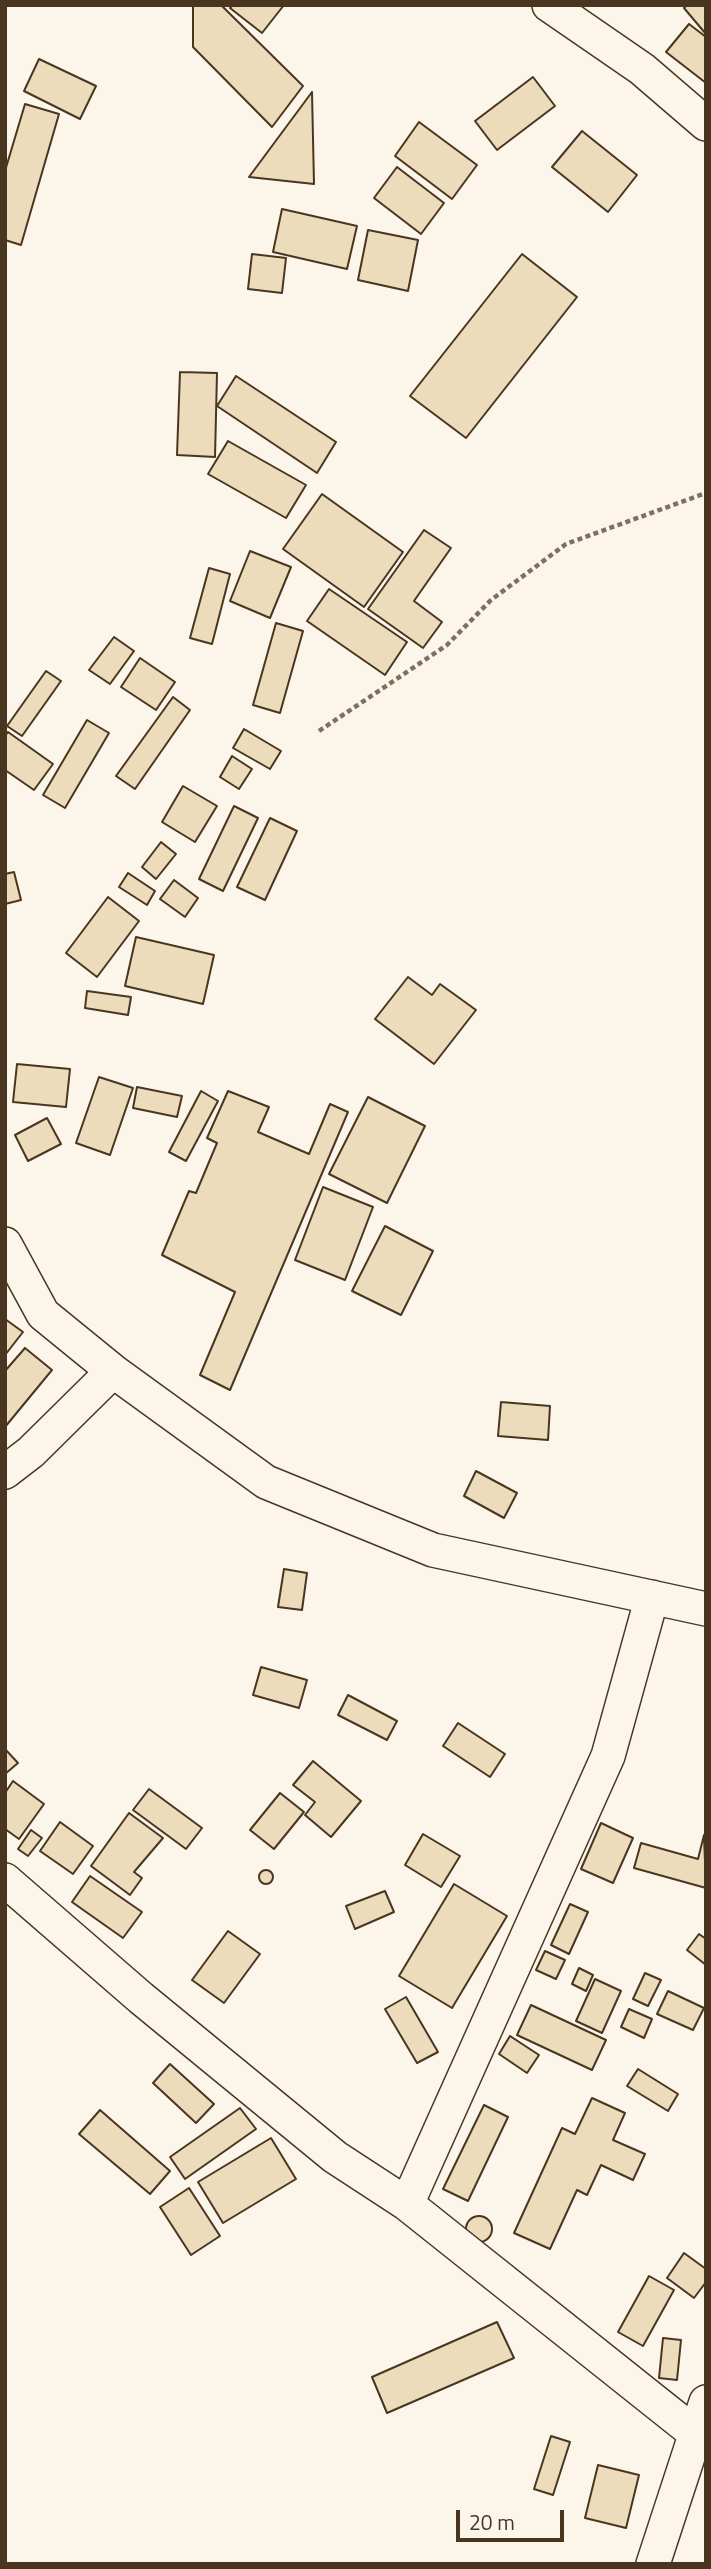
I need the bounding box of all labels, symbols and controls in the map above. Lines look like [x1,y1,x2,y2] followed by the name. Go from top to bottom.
[459,2496,568,2540] scale bar
[469,2506,515,2538] text: 20 m

